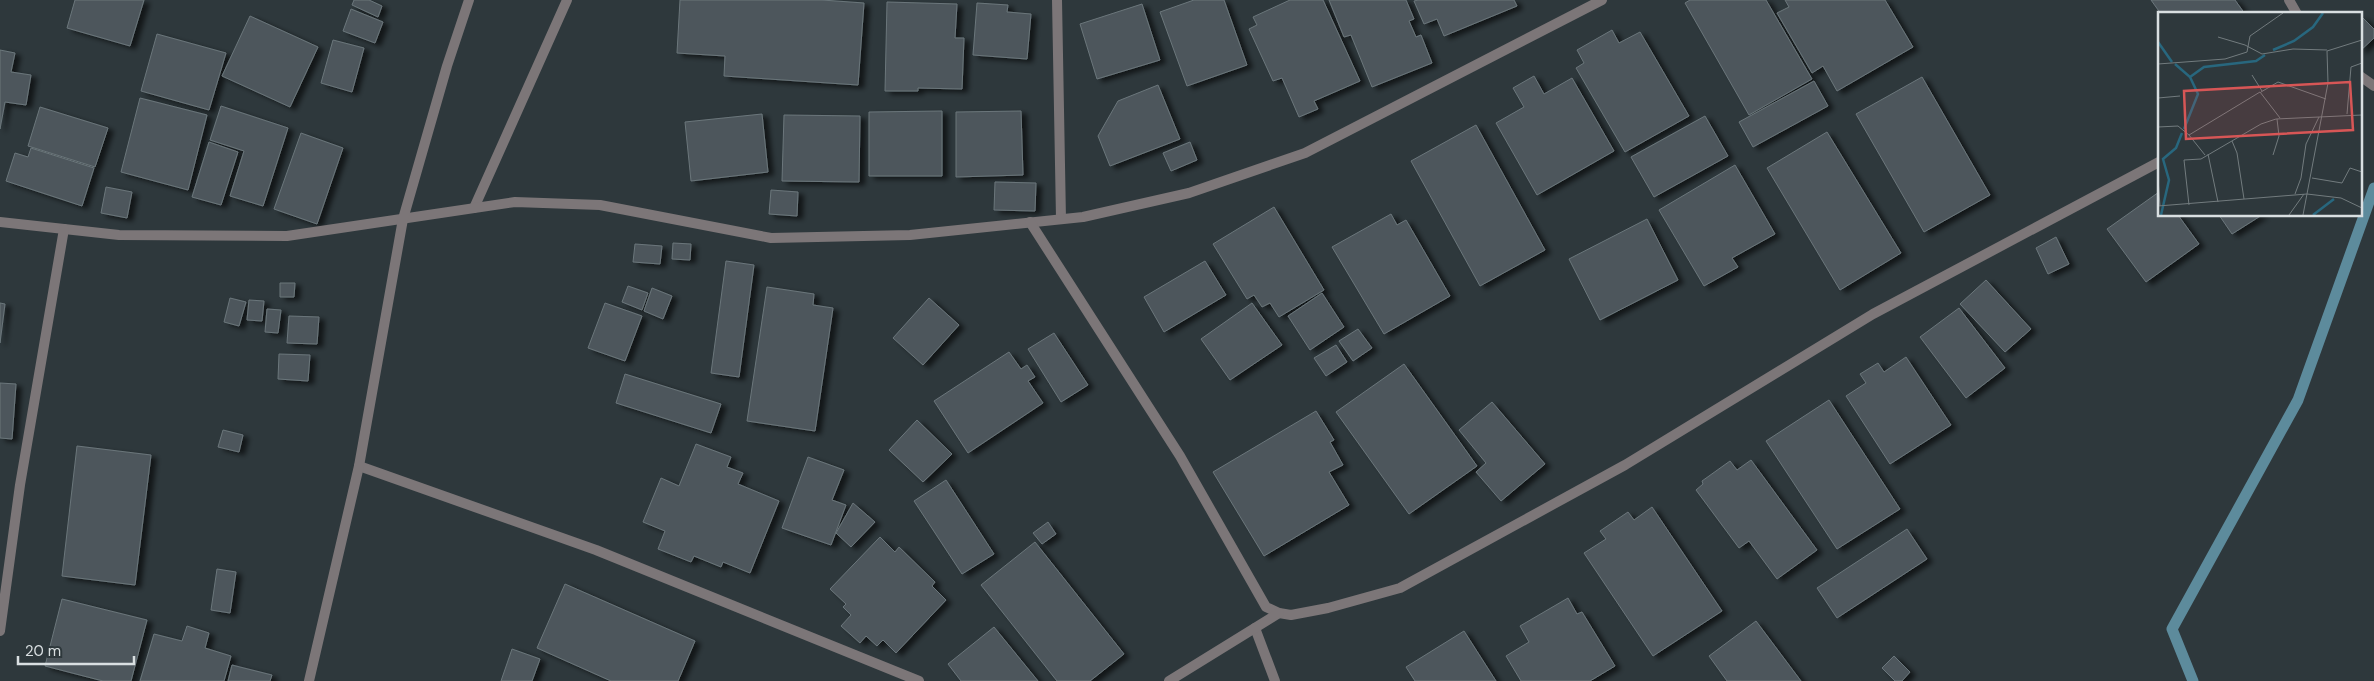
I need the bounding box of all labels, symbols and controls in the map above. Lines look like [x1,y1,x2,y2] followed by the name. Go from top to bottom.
[2158,12,2362,216] inset map
[18,634,134,666] scale bar
[25,641,61,661] text: 20 m

